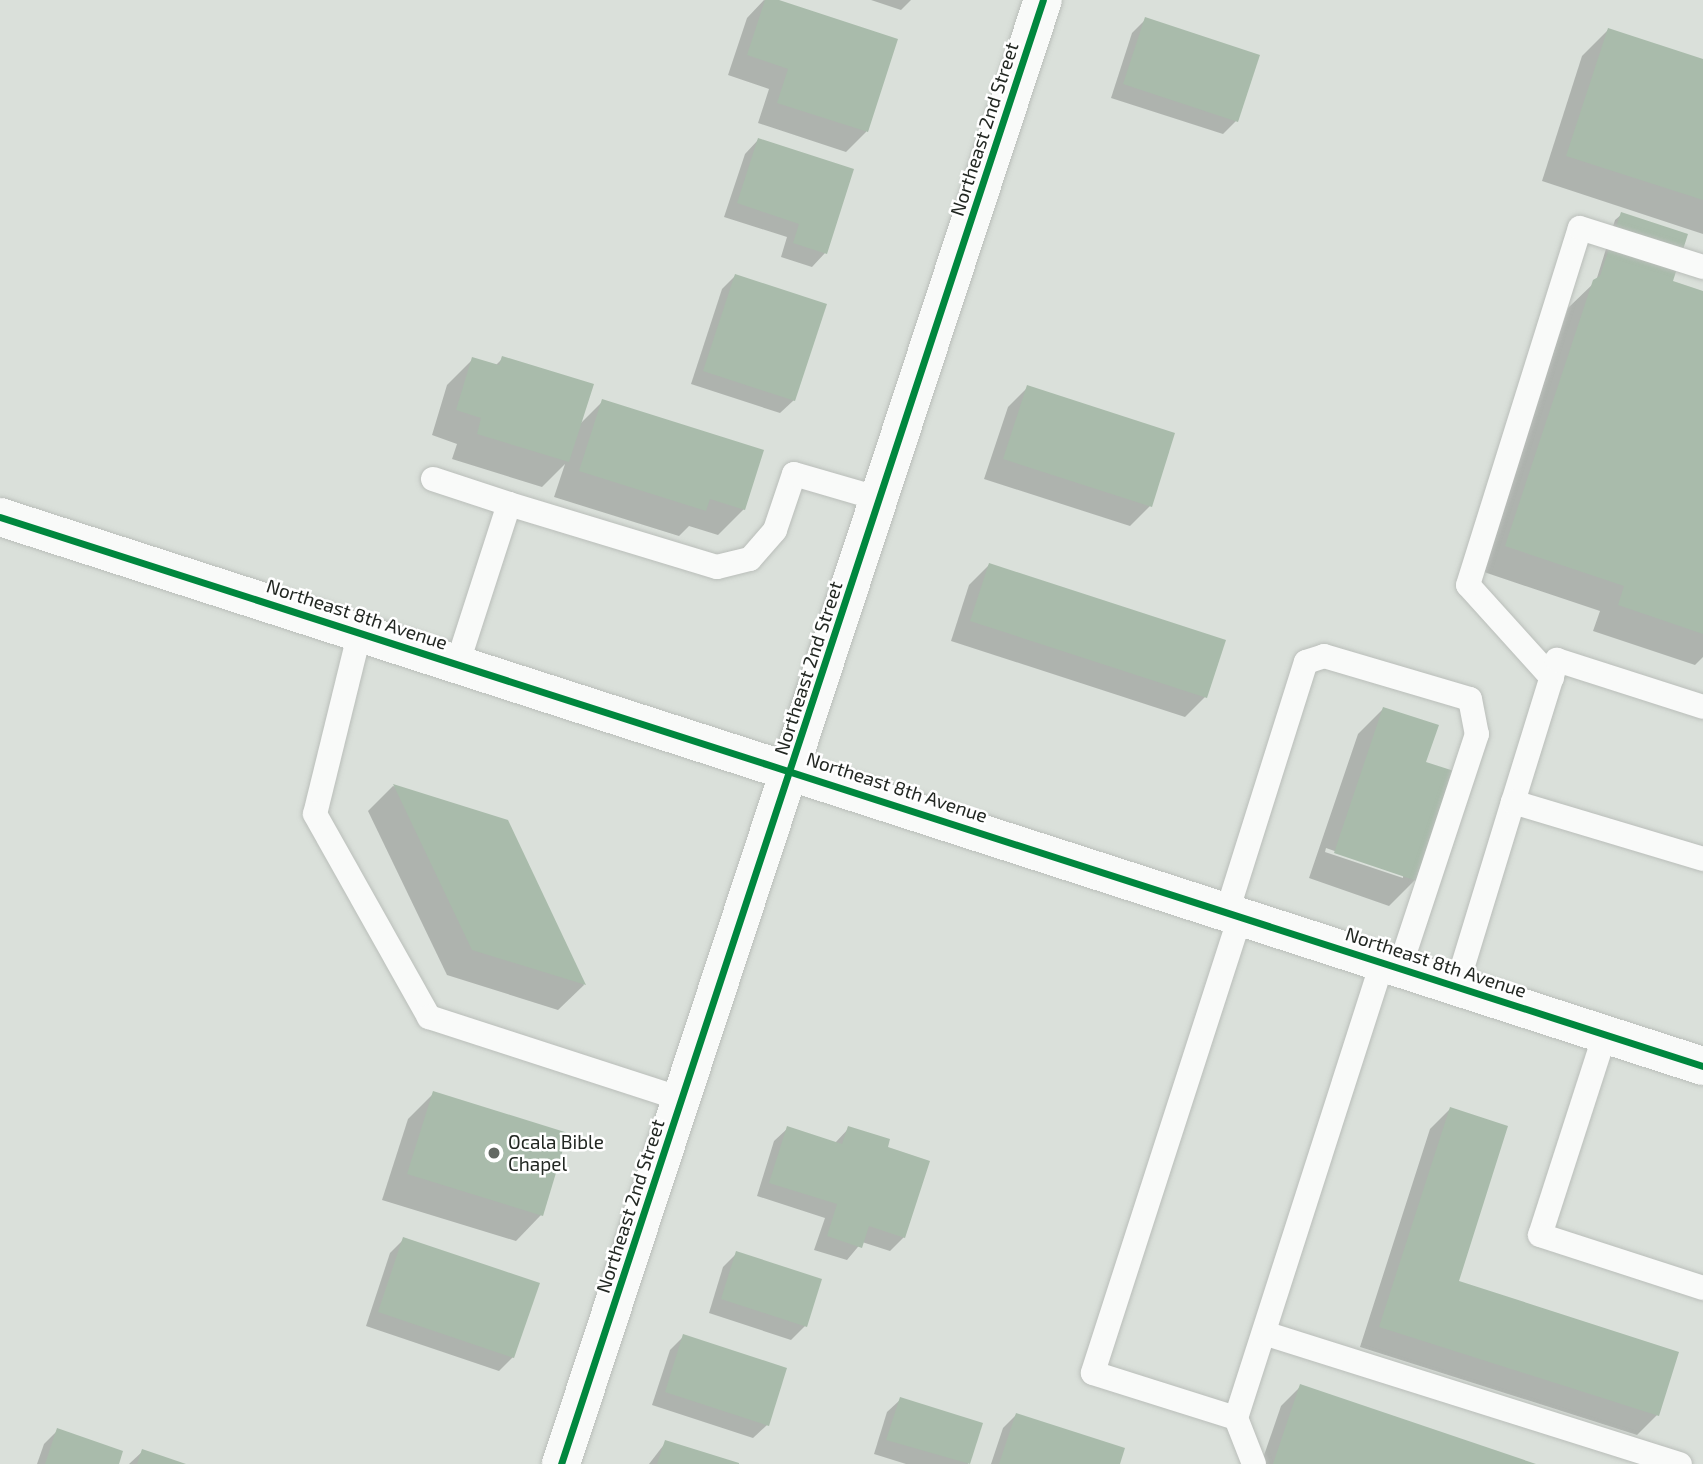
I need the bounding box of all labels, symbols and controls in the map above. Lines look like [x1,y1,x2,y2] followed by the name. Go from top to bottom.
[945,39,1023,219] street label: Northeast 2nd Street
[263,574,451,654] street label: Northeast 8th Avenue
[769,578,847,758] street label: Northeast 2nd Street
[803,747,991,827] street label: Northeast 8th Avenue
[1342,922,1530,1002] street label: Northeast 8th Avenue
[591,1116,669,1296] street label: Northeast 2nd Street
[508,1131,604,1175] place label: Ocala Bible Chapel
[486,1145,502,1161] marker: Ocala Bible Chapel

